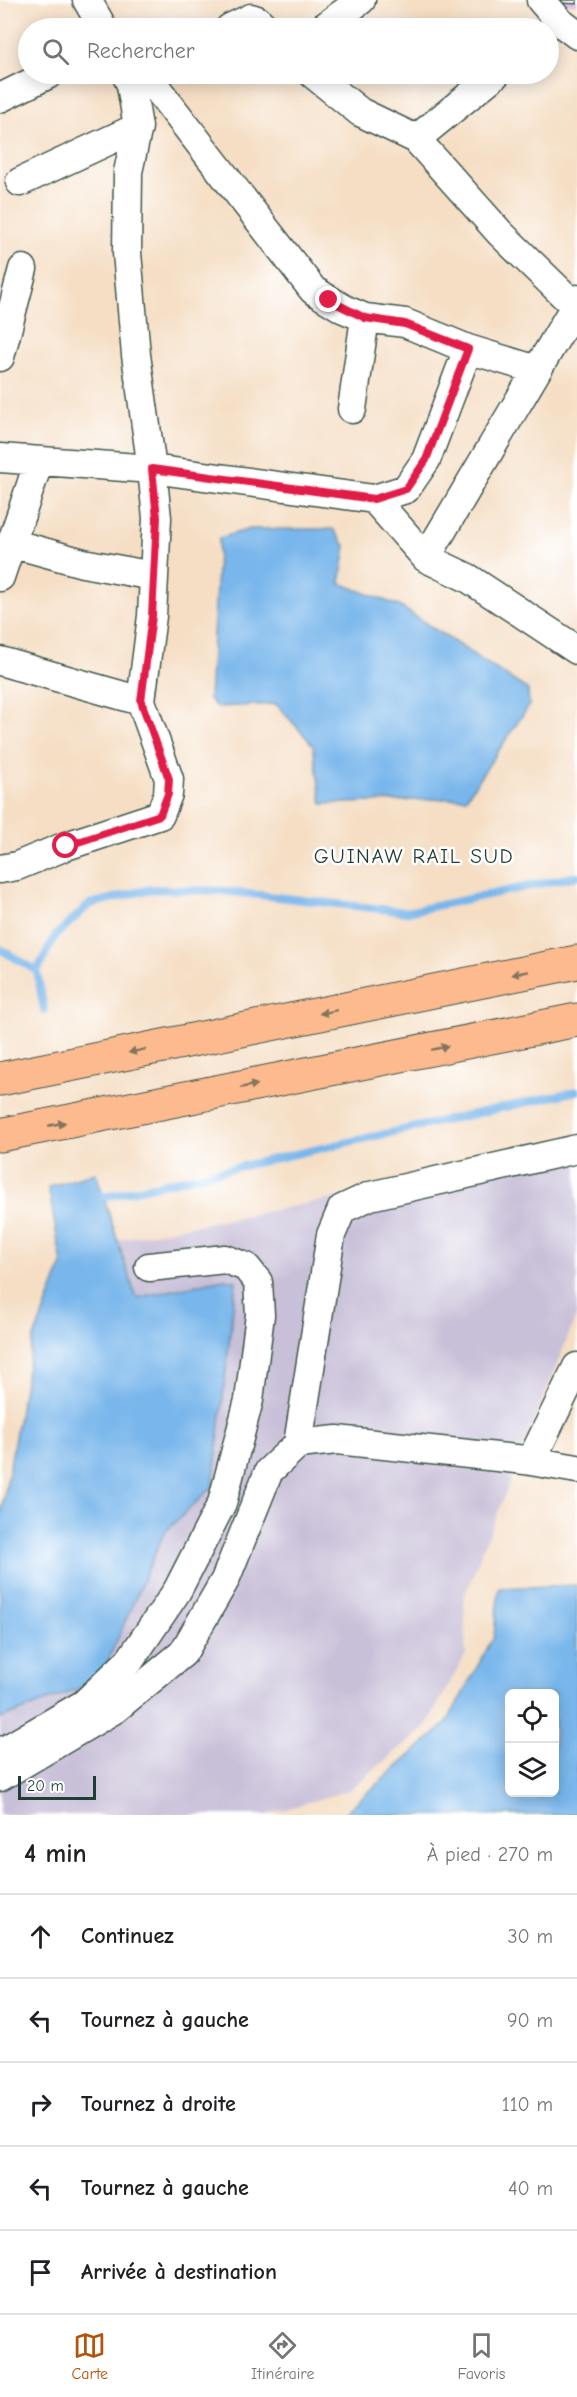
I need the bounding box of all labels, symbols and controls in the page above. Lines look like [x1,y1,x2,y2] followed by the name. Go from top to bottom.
[18,18,559,84] search box
[39,35,72,68] icon: search
[87,38,195,64] text: Rechercher
[315,286,341,312] route end
[52,832,78,858] route start
[314,844,514,868] district label: GUINAW RAIL SUD
[510,969,529,978] one-way arrow
[319,1008,338,1017] one-way arrow
[431,1043,450,1052] one-way arrow
[128,1047,147,1056] one-way arrow
[239,1081,258,1090] one-way arrow
[48,1119,67,1128] one-way arrow
[505,1689,559,1797] map controls
[505,1689,559,1743] button: locate
[505,1743,559,1797] button: layers
[18,1773,96,1800] scale bar
[27,1777,64,1795] text: 20 m
[24,1839,87,1869] text: 4 min
[427,1843,553,1866] text: À pied · 270 m
[24,1920,57,1953] icon: ahead
[81,1923,174,1949] text: Continuez
[507,1925,553,1948] text: 30 m
[24,2004,57,2037] icon: left
[81,2007,249,2033] text: Tournez à gauche
[507,2009,553,2032] text: 90 m
[24,2088,57,2121] icon: right
[81,2091,236,2117] text: Tournez à droite
[502,2093,553,2116] text: 110 m
[24,2172,57,2205] icon: left
[81,2175,249,2201] text: Tournez à gauche
[508,2177,553,2200] text: 40 m
[24,2256,57,2289] icon: arrive
[81,2259,277,2285] text: Arrivée à destination
[72,2329,108,2383] tab: Carte
[251,2329,314,2383] tab: Itinéraire
[457,2329,505,2383] tab: Favoris

